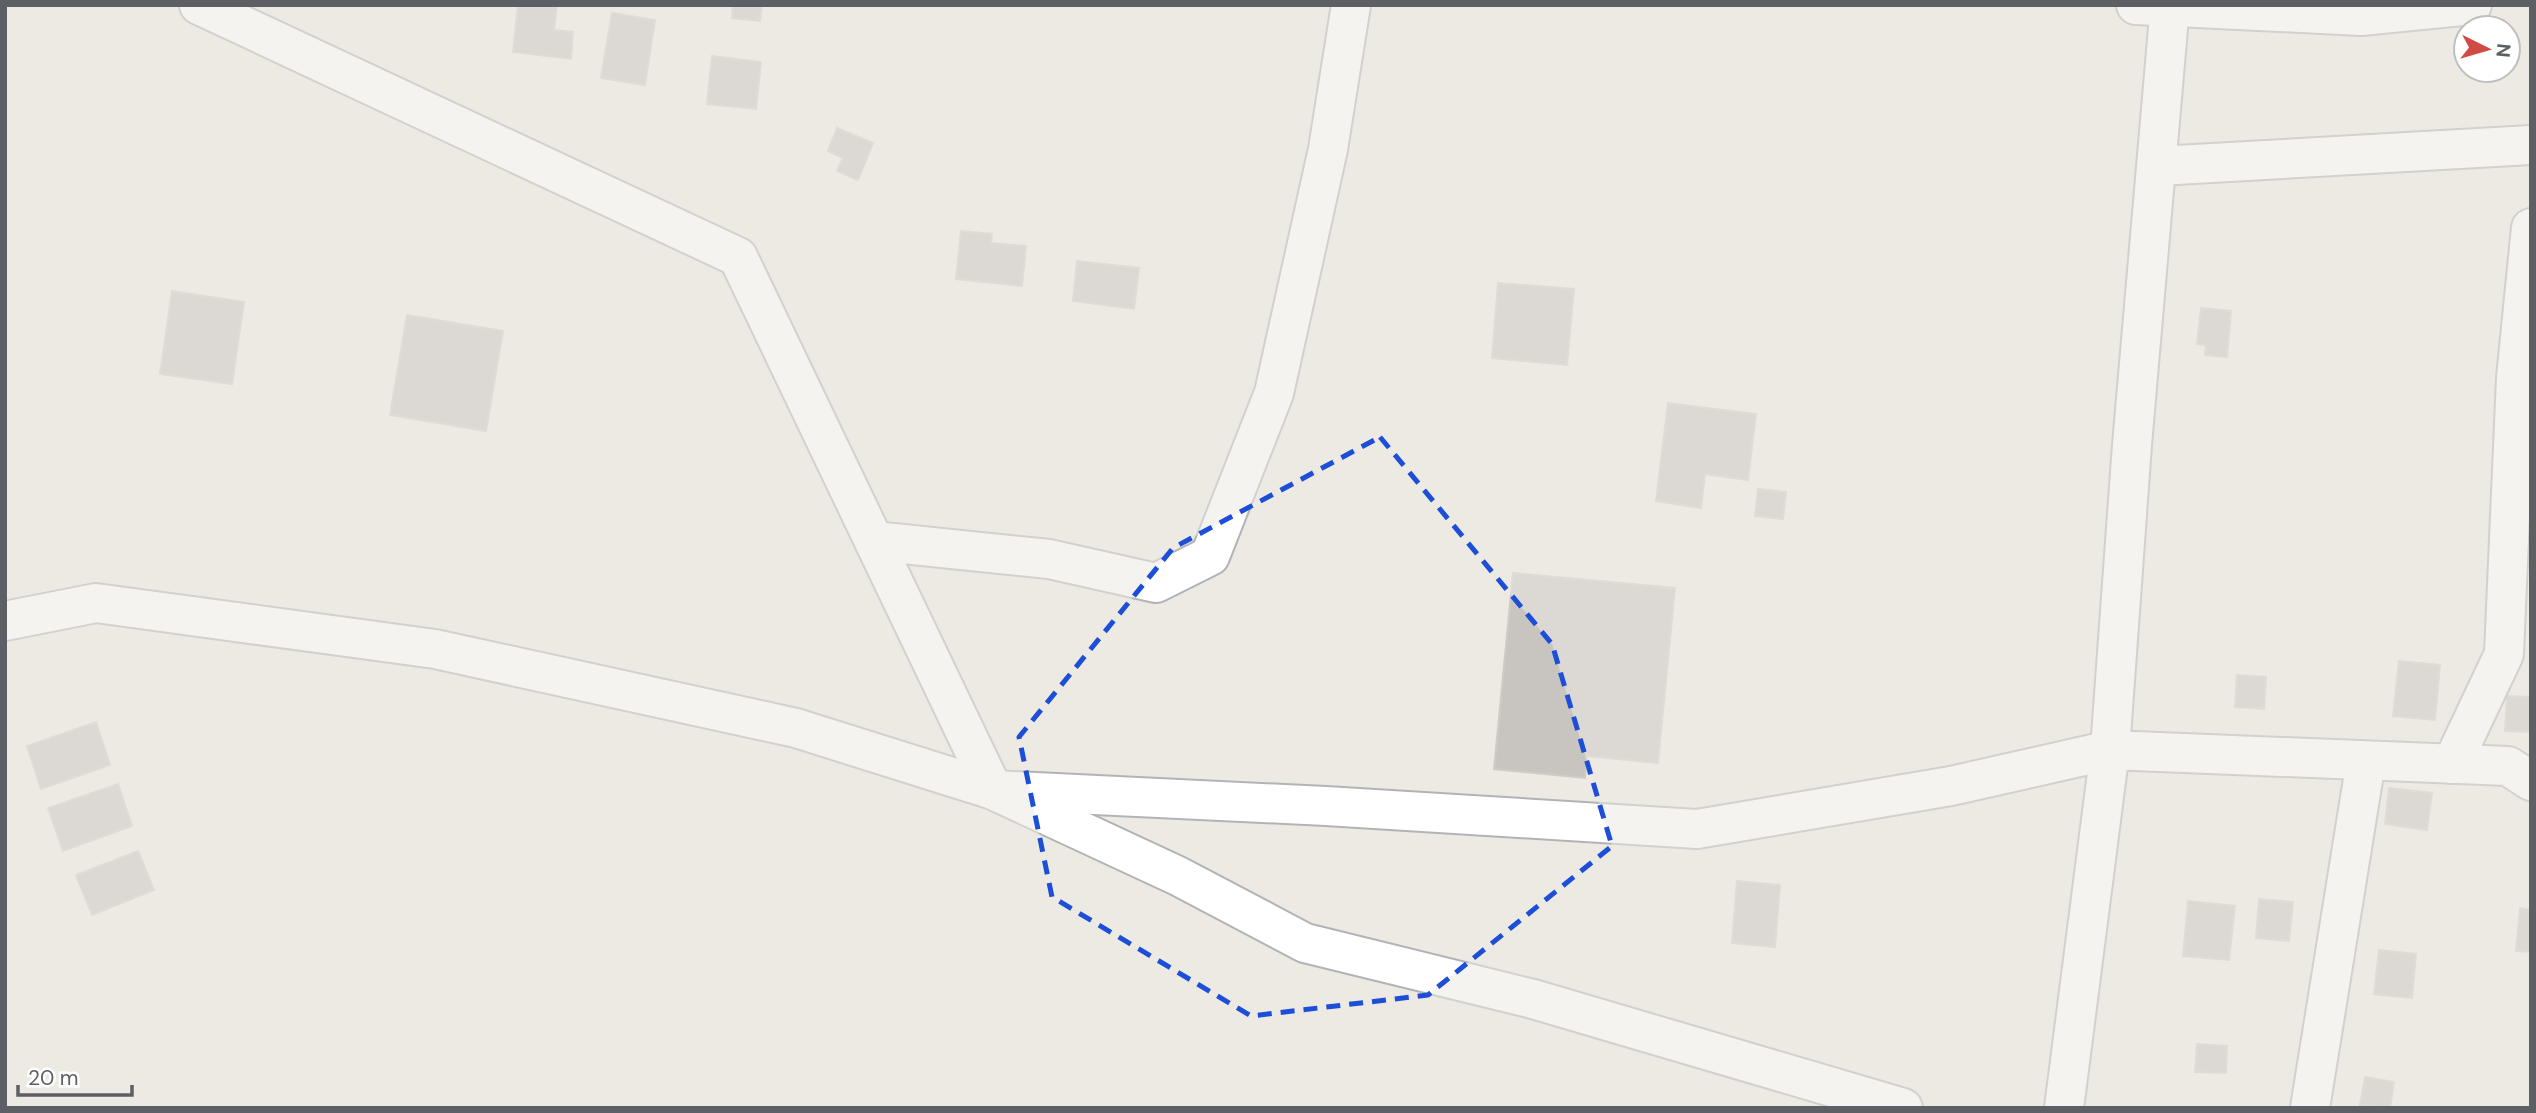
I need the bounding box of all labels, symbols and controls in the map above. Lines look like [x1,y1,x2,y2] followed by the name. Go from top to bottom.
[2452,14,2522,84] north arrow
[2490,42,2516,58] text: N
[18,1054,131,1098] scale bar
[28,1064,79,1092] text: 20 m

